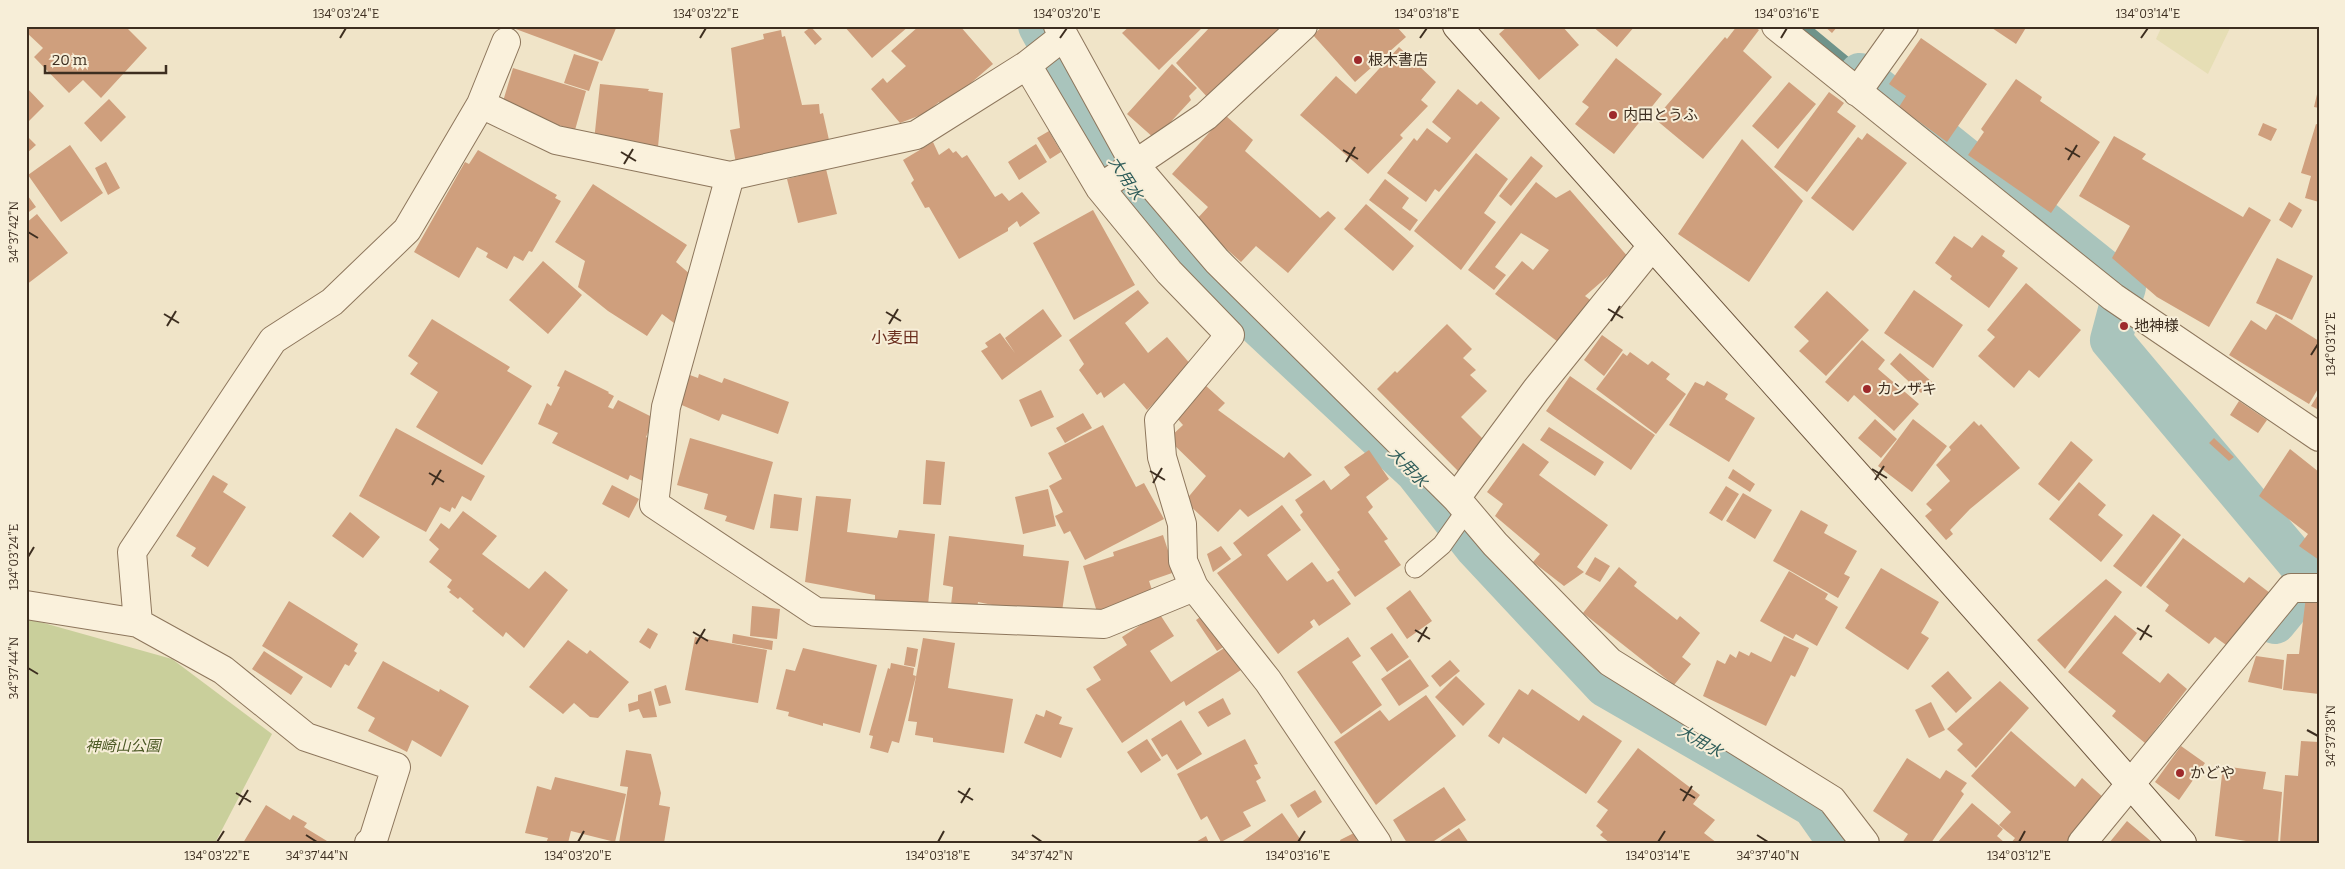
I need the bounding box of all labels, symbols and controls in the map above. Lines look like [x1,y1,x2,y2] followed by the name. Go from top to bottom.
[313,7,379,21] text: 134°03'24"E
[673,7,739,21] text: 134°03'22"E
[1034,7,1100,21] text: 134°03'20"E
[1395,7,1459,21] text: 134°03'18"E
[1755,7,1819,21] text: 134°03'16"E
[2116,7,2180,21] text: 134°03'14"E
[45,42,166,74] scale bar
[52,51,88,69] text: 20 m
[1368,51,1428,69] place label: 根木書店
[1352,54,1364,66] marker: 根木書店
[1623,106,1698,124] place label: 内田とうふ
[1607,109,1619,121] marker: 内田とうふ
[1105,153,1148,205] water label: 大用水
[7,201,21,263] text: 34°37'42"N
[2324,312,2338,376] text: 134°03'12"E
[2134,317,2179,335] place label: 地神様
[2118,320,2130,332] marker: 地神様
[871,328,919,347] district label: 小麦田
[1877,380,1937,398] place label: カンザキ
[1861,383,1873,395] marker: カンザキ
[1384,443,1433,492] water label: 大用水
[7,524,21,590] text: 134°03'24"E
[7,636,21,699] text: 34°37'44"N
[2324,704,2338,767] text: 34°37'38"N
[1674,721,1727,762] water label: 大用水
[85,737,162,755] park label: 神崎山公園
[2190,764,2235,782] place label: かどや
[2174,767,2186,779] marker: かどや
[184,849,250,863] text: 134°03'22"E
[286,849,349,863] text: 34°37'44"N
[545,849,611,863] text: 134°03'20"E
[906,849,970,863] text: 134°03'18"E
[1011,849,1073,863] text: 34°37'42"N
[1266,849,1330,863] text: 134°03'16"E
[1626,849,1690,863] text: 134°03'14"E
[1736,849,1800,863] text: 34°37'40"N
[1987,849,2051,863] text: 134°03'12"E

